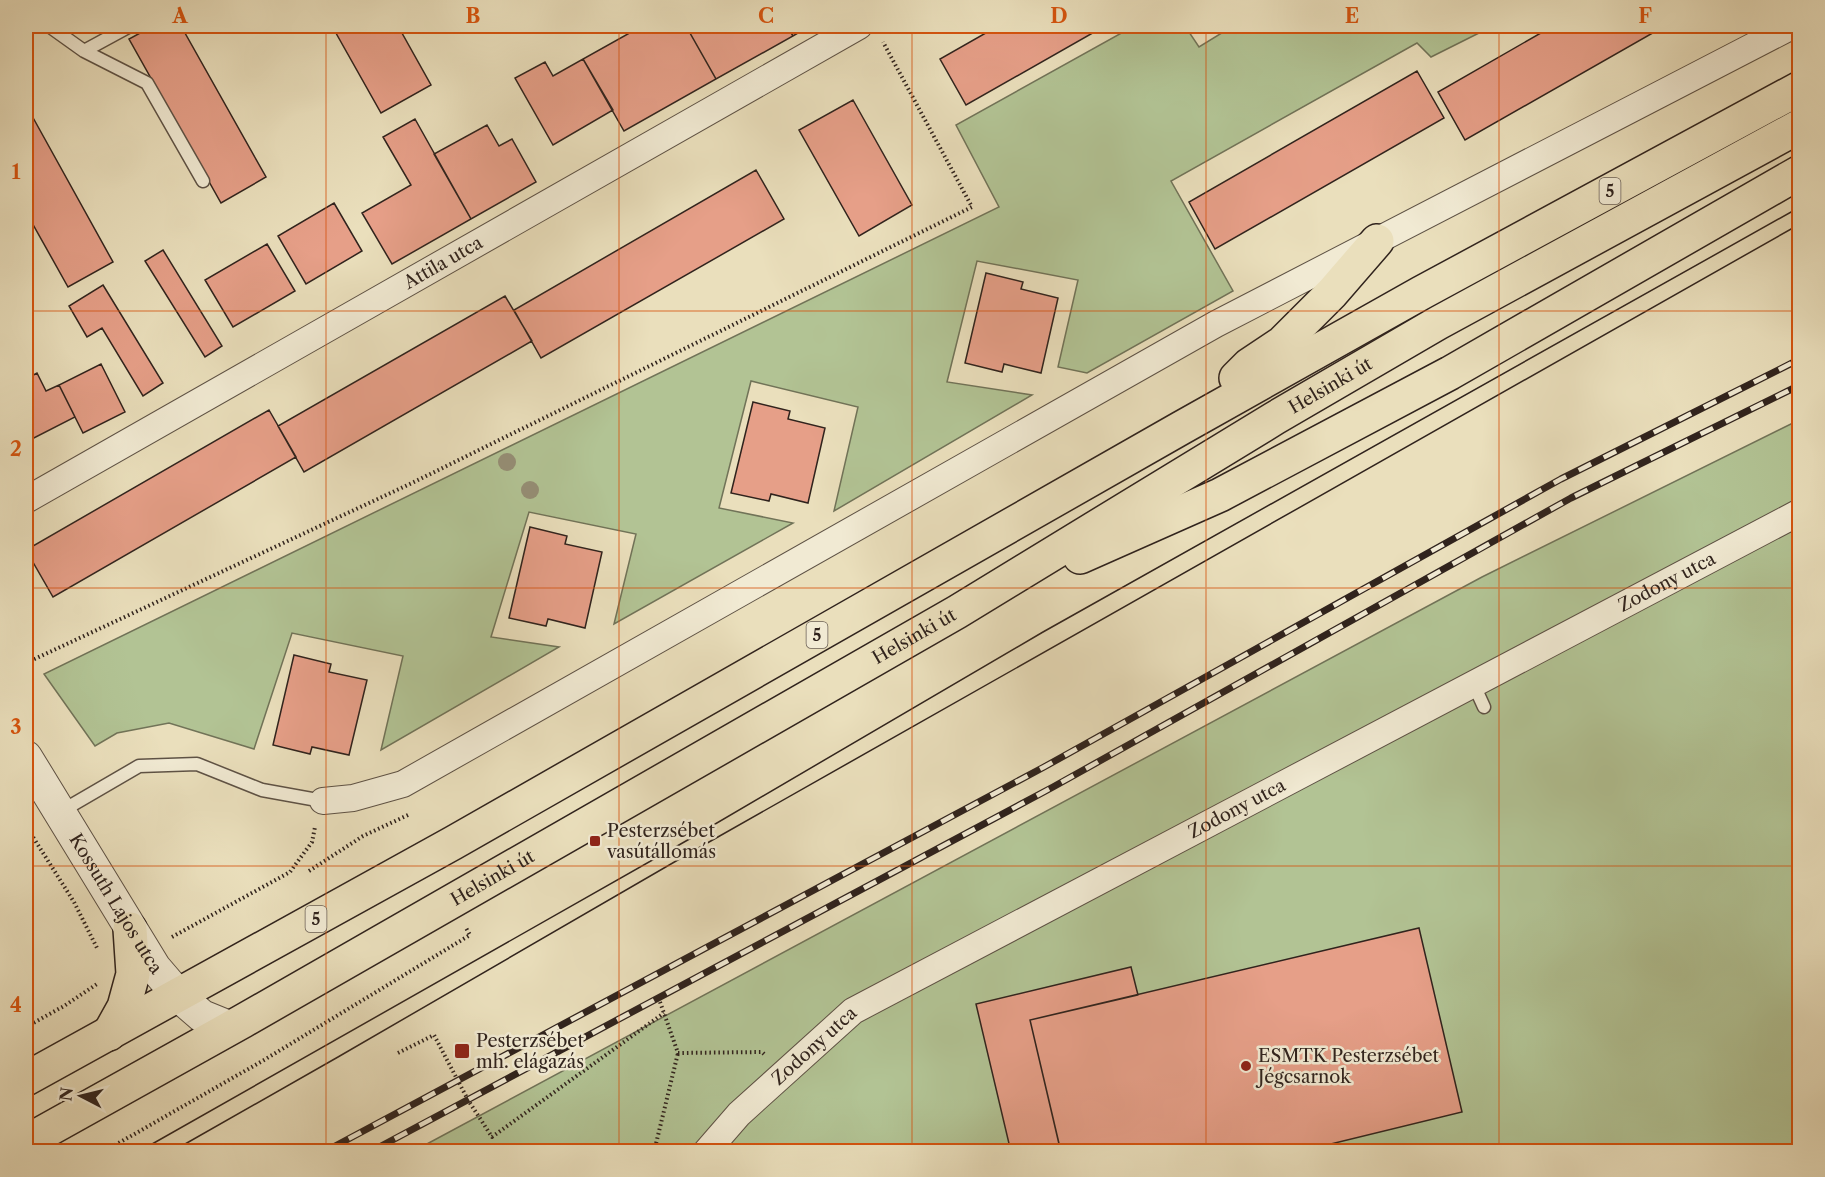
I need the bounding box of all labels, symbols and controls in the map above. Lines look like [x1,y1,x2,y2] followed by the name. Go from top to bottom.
[171,4,188,28] text: A
[466,4,481,28] text: B
[758,4,774,28] text: C
[1050,4,1068,28] text: D
[1345,4,1359,28] text: E
[1638,4,1652,28] text: F
[12,160,21,184] text: 1
[1600,178,1620,204] road number: 5
[399,231,487,294] street label: Attila utca
[1285,352,1377,419] street label: Helsinki út
[10,437,22,461] text: 2
[1615,547,1720,617] street label: Zodony utca
[868,604,961,669] street label: Helsinki út
[806,622,828,648] road number: 5
[10,715,22,739] text: 3
[1185,774,1290,843] street label: Zodony utca
[606,820,716,863] place label: Pesterzsébet vasútállomás
[65,830,167,979] street label: Kossuth Lajos utca
[588,834,602,848] marker: Pesterzsébet vasútállomás
[447,845,539,911] street label: Helsinki út
[306,906,326,932] road number: 5
[10,993,22,1017] text: 4
[767,1002,862,1090] street label: Zodony utca
[476,1030,584,1073] place label: Pesterzsébet mh. elágazás
[453,1042,471,1060] marker: Pesterzsébet mh. elágazás
[1255,1045,1440,1088] place label: ESMTK Pesterzsébet Jégcsarnok
[1239,1059,1253,1073] marker: ESMTK Pesterzsébet Jégcsarnok
[51,1066,111,1126] north arrow
[55,1086,77,1102] text: N

